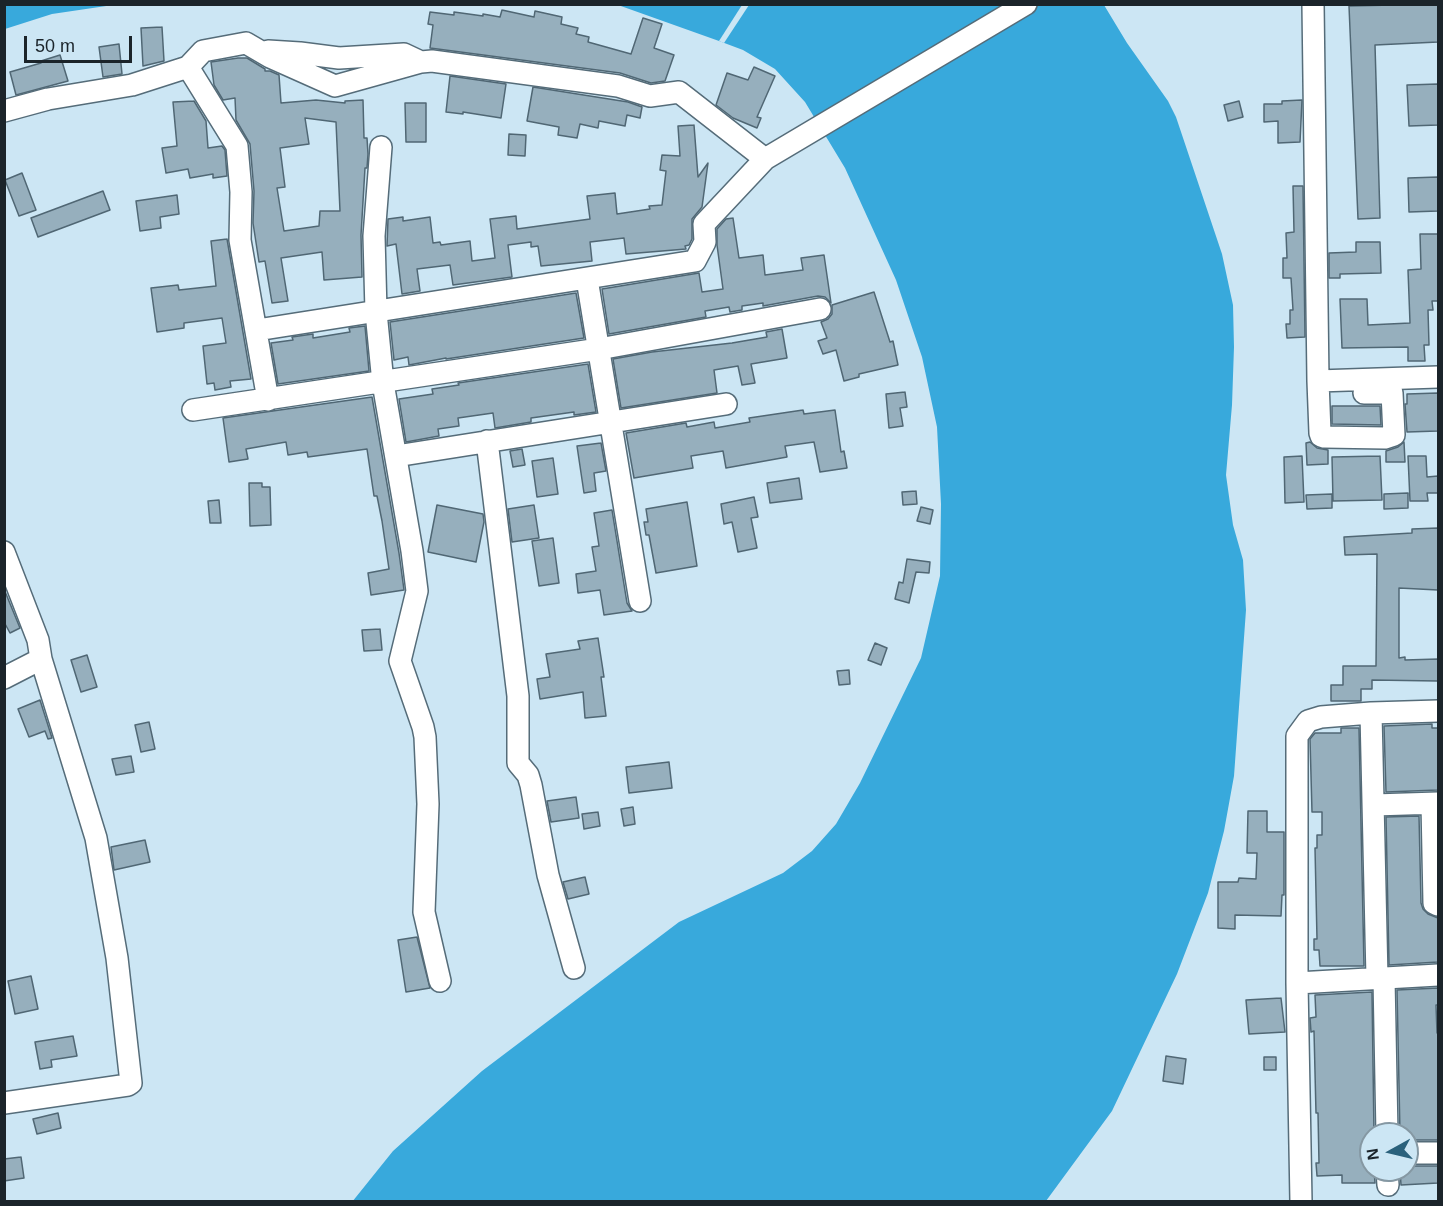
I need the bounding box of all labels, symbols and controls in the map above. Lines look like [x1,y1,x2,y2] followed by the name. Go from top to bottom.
[27,24,135,62] scale bar
[35,36,75,56] text: 50 m
[1359,1122,1419,1182] north arrow
[1363,1147,1382,1161] text: N

